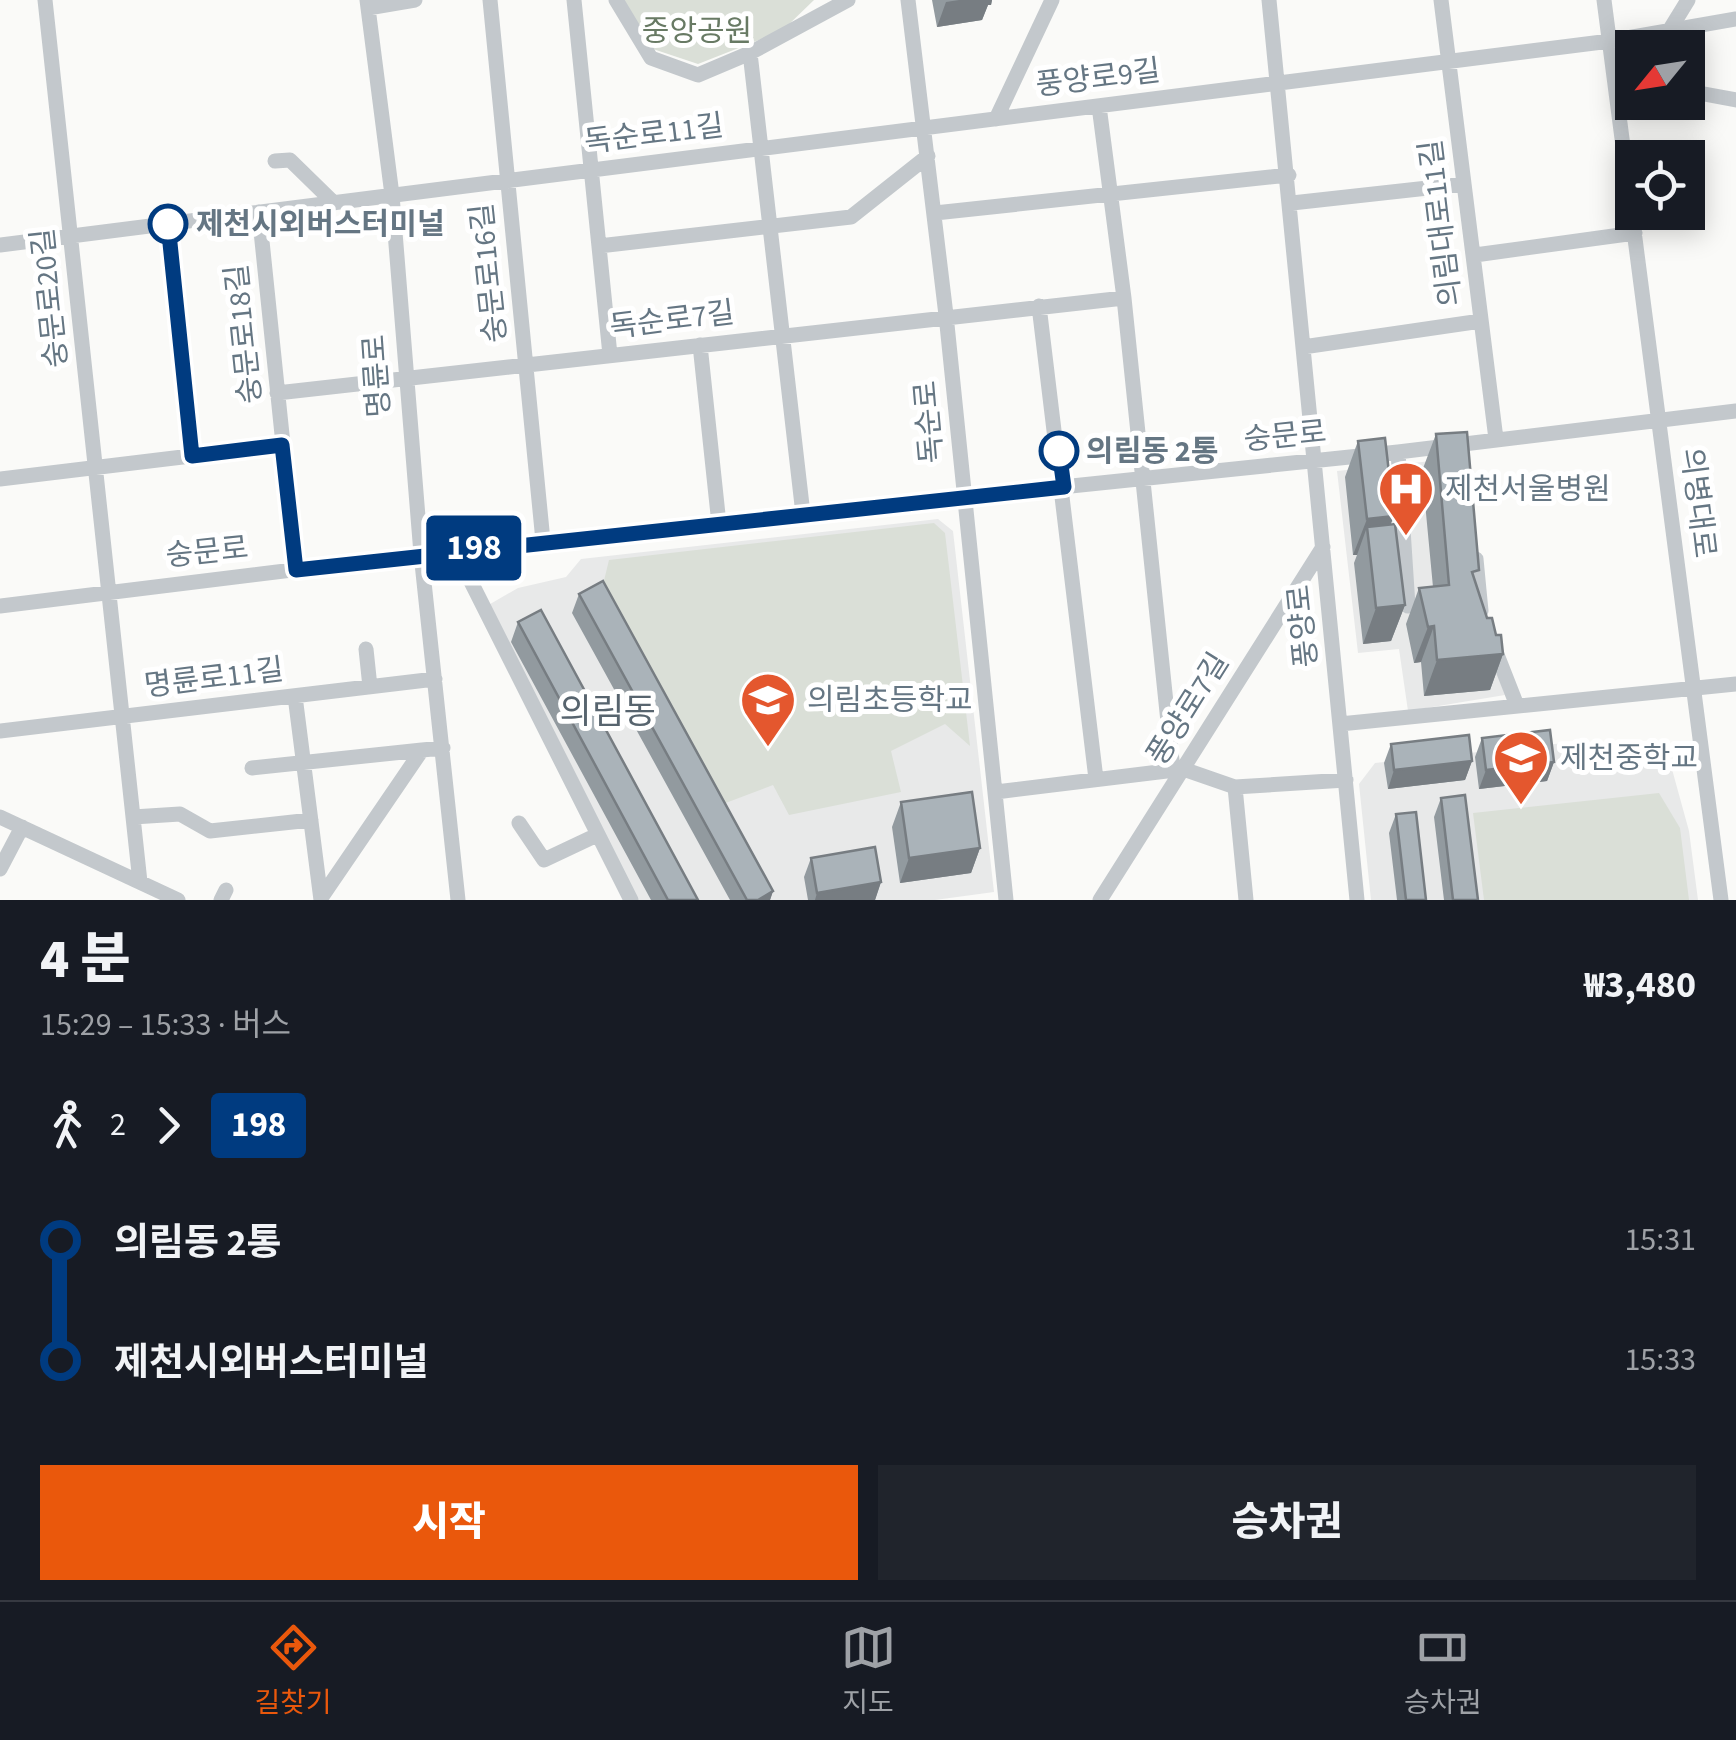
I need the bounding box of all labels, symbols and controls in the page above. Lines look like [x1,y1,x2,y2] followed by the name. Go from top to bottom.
[642,10,752,53] park label: 중앙공원
[1615,30,1705,120] north arrow
[1615,30,1705,230] map controls
[1033,49,1163,107] street label: 풍양로9길
[582,104,726,164] street label: 독순로11길
[1409,137,1473,309] street label: 의림대로11길
[1615,140,1705,230] button: locate
[460,201,518,345] street label: 숭문로16길
[196,203,444,246] place label: 제천시외버스터미널
[149,205,187,243] marker: 제천시외버스터미널
[21,226,79,370] street label: 숭문로20길
[215,262,273,406] street label: 숭문로18길
[607,291,737,349] street label: 독순로7길
[353,333,401,419] street label: 명륜로
[904,379,954,465] street label: 독순로
[1242,410,1328,462] street label: 숭문로
[1086,430,1218,473] place label: 의림동 2통
[1040,432,1078,470] marker: 의림동 2통
[1670,446,1726,560] street label: 의병대로
[1376,459,1436,538] hospital icon: 제천서울병원
[1445,468,1611,511] place label: 제천서울병원
[416,516,532,580] line badge: 198
[446,523,502,573] text: 198
[164,526,250,578] street label: 숭문로
[1277,583,1329,669] street label: 풍양로
[1137,644,1239,774] street label: 풍양로7길
[142,648,286,708] street label: 명륜로11길
[738,670,798,749] school or university icon: 의림초등학교
[807,679,973,722] place label: 의림초등학교
[560,687,656,737] district label: 의림동
[1491,728,1551,807] school or university icon: 제천중학교
[1560,737,1698,780] place label: 제천중학교
[40,921,131,999] text: 4 분
[1584,958,1696,1012] text: ₩3,480
[40,1002,291,1048] text: 15:29 – 15:33 · 버스
[40,1098,95,1153] icon: walk
[141,1098,196,1153] icon: forward
[231,1100,286,1150] text: 198
[110,1102,126,1148] text: 2
[114,1216,282,1270] text: 의림동 2통
[1624,1217,1696,1263] text: 15:31
[114,1336,429,1390] text: 제천시외버스터미널
[1624,1337,1696,1383] text: 15:33
[40,1465,858,1580] button: 시작
[878,1465,1696,1580] button: 승차권
[254,1620,332,1723] tab: 길찾기
[841,1620,896,1723] tab: 지도
[1404,1620,1482,1723] tab: 승차권

